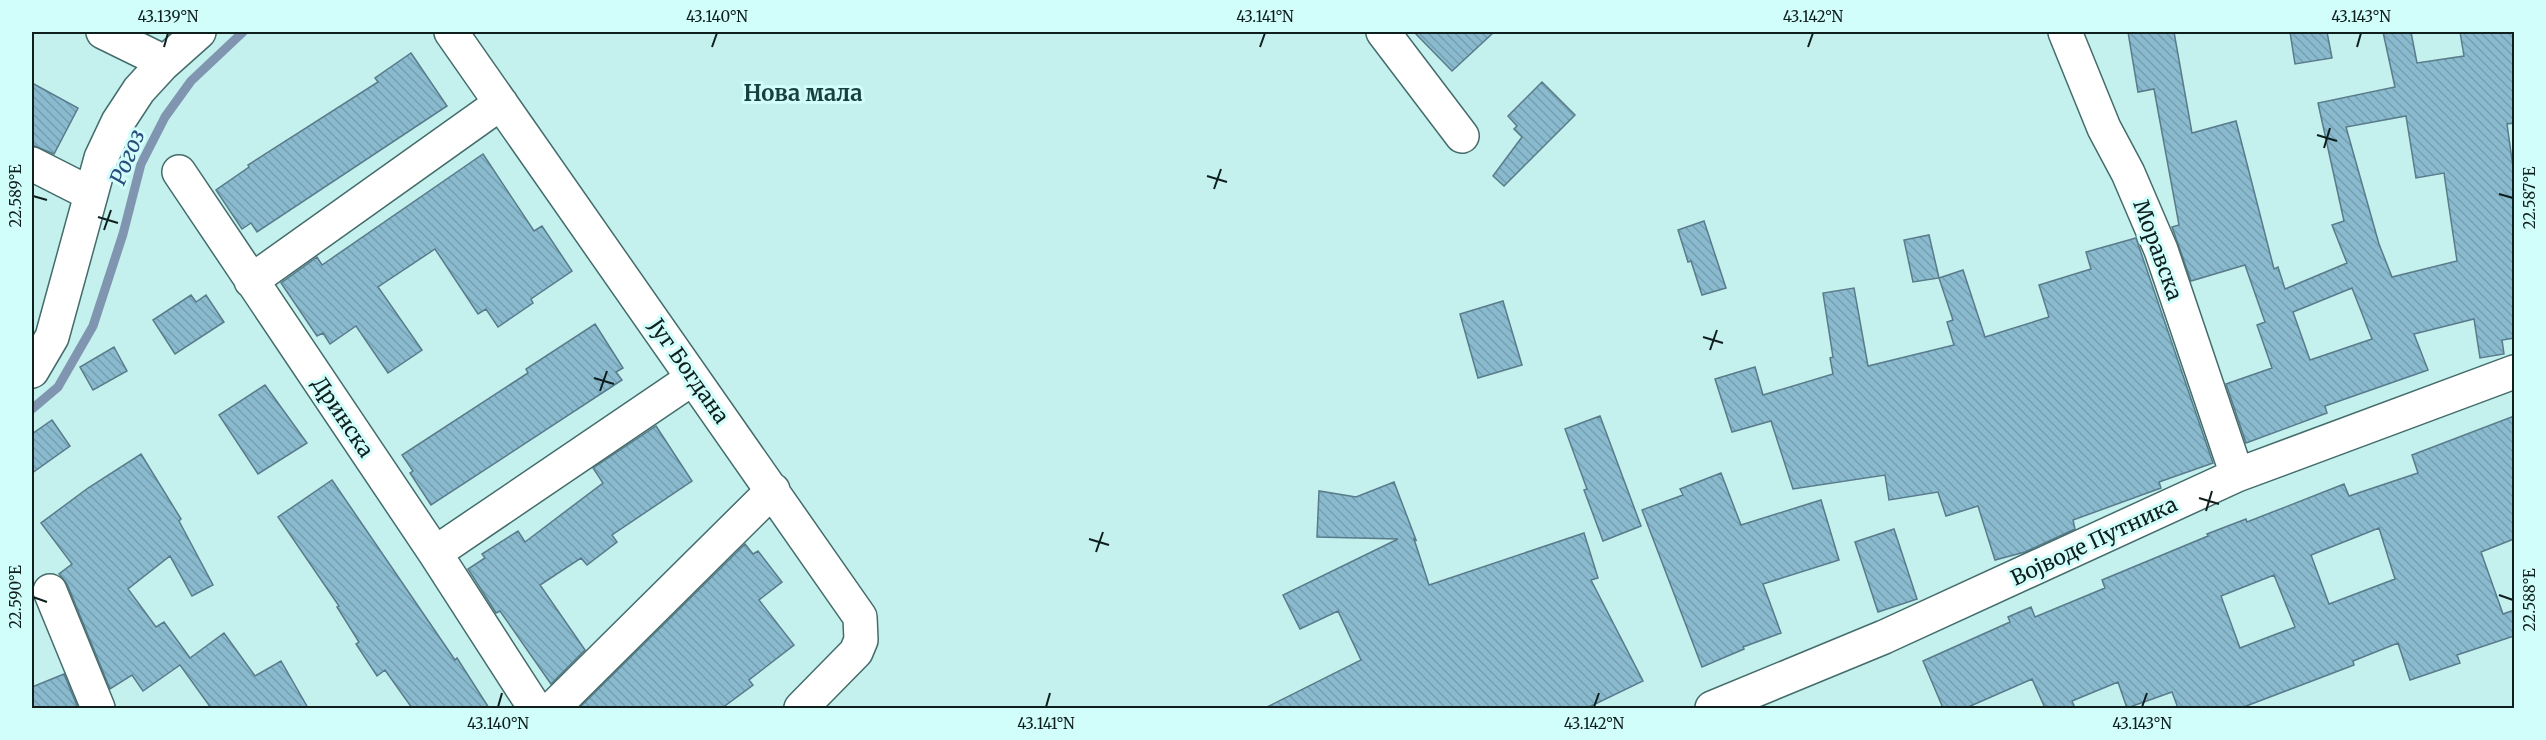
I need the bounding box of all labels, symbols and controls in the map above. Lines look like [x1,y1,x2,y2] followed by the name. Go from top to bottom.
[138,7,199,26] text: 43.139°N
[686,7,748,26] text: 43.140°N
[1236,7,1294,26] text: 43.141°N
[1783,7,1844,26] text: 43.142°N
[2331,7,2391,26] text: 43.143°N
[744,79,862,107] district label: Нова мала
[103,125,151,189] water label: Рогоз
[6,164,25,227] text: 22.589°E
[2520,166,2539,229] text: 22.587°E
[2127,196,2189,304] street label: Моравска
[642,312,735,429] street label: Југ Богдана
[306,372,380,462] street label: Дринска
[2006,491,2182,591] street label: Војводе Путника
[6,565,25,629] text: 22.590°E
[2520,568,2539,631] text: 22.588°E
[467,714,529,733] text: 43.140°N
[1017,714,1075,733] text: 43.141°N
[1564,714,1625,733] text: 43.142°N
[2112,714,2172,733] text: 43.143°N

